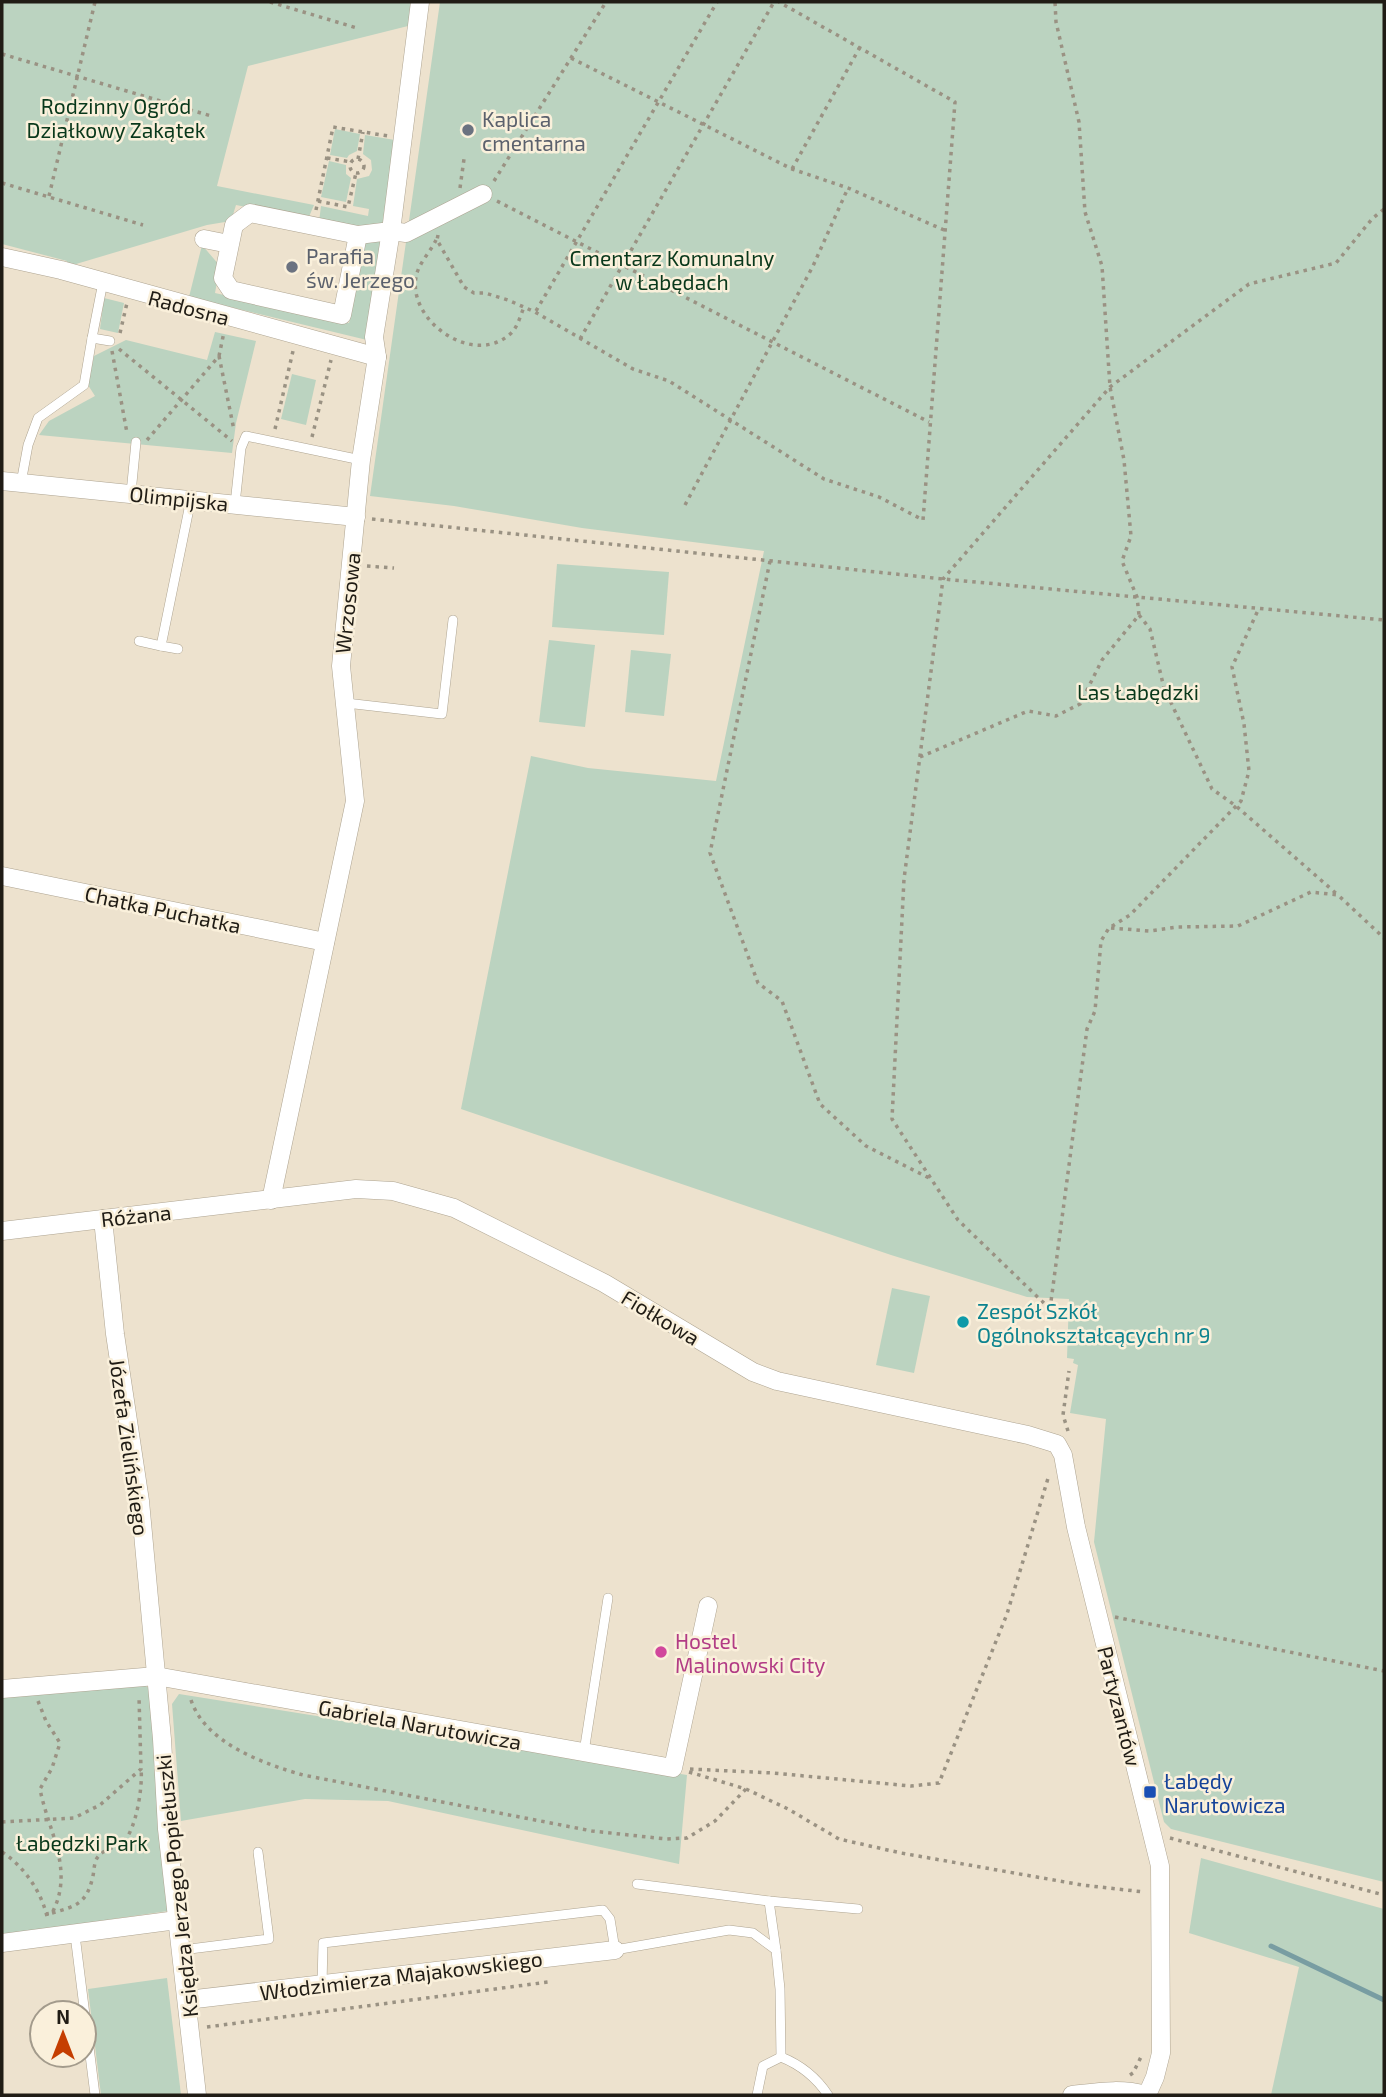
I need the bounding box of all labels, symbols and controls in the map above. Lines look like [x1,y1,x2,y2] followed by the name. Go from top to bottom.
[27,93,206,142] park label: Rodzinny Ogród Działkowy Zakątek
[482,106,586,155] place label: Kaplica cmentarna
[460,122,476,138] marker: Kaplica cmentarna
[306,243,415,292] place label: Parafia św. Jerzego
[570,245,774,294] park label: Cmentarz Komunalny w Łabędach
[284,259,300,275] marker: Parafia św. Jerzego
[146,284,232,330] street label: Radosna
[128,480,230,517] street label: Olimpijska
[329,551,365,655] street label: Wrzosowa
[1077,679,1199,704] park label: Las Łabędzki
[83,880,243,938] street label: Chatka Puchatka
[100,1199,172,1231] street label: Różana
[618,1284,704,1350] street label: Fiołkowa
[977,1298,1211,1347] place label: Zespół Szkół Ogólnokształcących nr 9
[955,1314,971,1330] marker: Zespół Szkół Ogólnokształcących nr 9
[105,1357,155,1537] street label: Józefa Zielińskiego
[675,1628,825,1677] place label: Hostel Malinowski City
[1093,1643,1147,1769] street label: Partyzantów
[653,1644,669,1660] marker: Hostel Malinowski City
[317,1694,523,1754] street label: Gabriela Narutowicza
[150,1753,202,2019] street label: Księdza Jerzego Popiełuszki
[1164,1768,1286,1817] place label: Łabędy Narutowicza
[1142,1784,1158,1800] marker: Łabędy Narutowicza
[16,1830,148,1855] park label: Łabędzki Park
[258,1945,544,2006] street label: Włodzimierza Majakowskiego
[28,1999,98,2069] north arrow
[56,2005,70,2028] text: N

